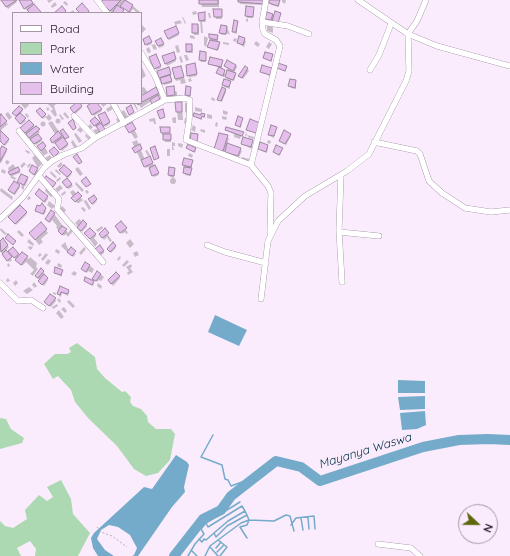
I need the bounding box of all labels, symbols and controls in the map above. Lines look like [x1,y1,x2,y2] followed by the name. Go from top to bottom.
[12,12,142,104] legend
[50,21,80,36] text: Road
[50,41,75,56] text: Park
[50,61,84,76] text: Water
[50,81,94,96] text: Building
[317,430,413,472] water label: Mayanya Waswa
[458,504,498,544] north arrow
[480,522,496,534] text: N

